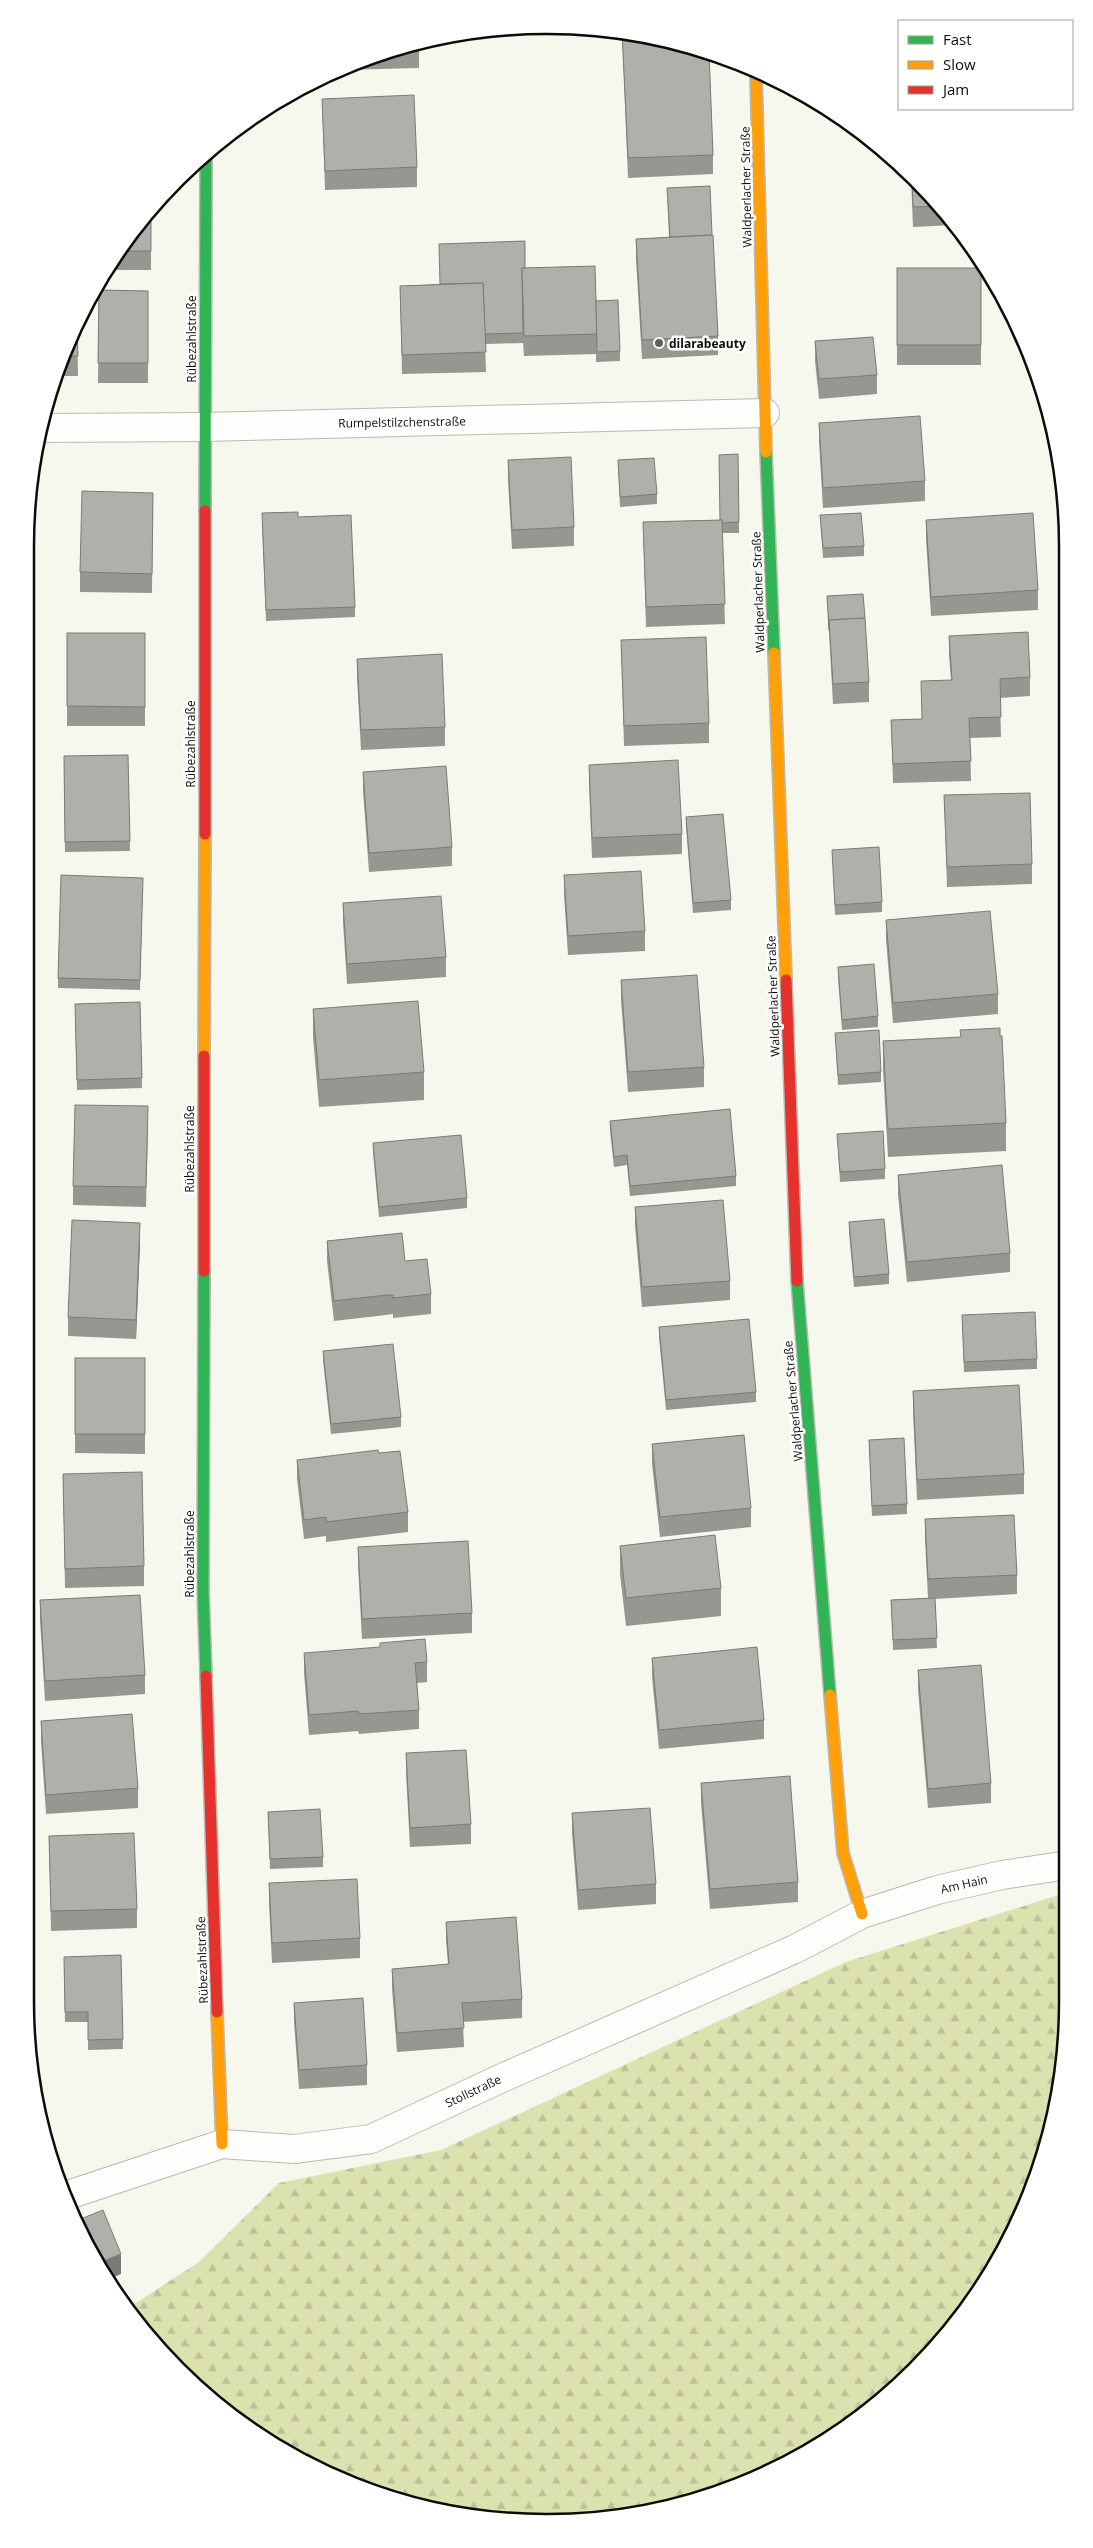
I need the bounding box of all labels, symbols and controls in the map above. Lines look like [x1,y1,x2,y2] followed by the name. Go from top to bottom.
[898,20,1073,110] legend
[943,29,972,49] text: Fast
[943,54,976,74] text: Slow
[941,79,969,99] text: Jam
[736,126,756,248] street label: Waldperlacher Straße
[183,295,200,383] street label: Rübezahlstraße
[669,335,746,352] place label: dilarabeauty
[653,337,665,349] marker: dilarabeauty
[338,412,466,432] street label: Rumpelstilzchenstraße
[747,531,769,653] street label: Waldperlacher Straße
[182,700,199,788] street label: Rübezahlstraße
[762,935,784,1057] street label: Waldperlacher Straße
[181,1105,198,1193] street label: Rübezahlstraße
[779,1340,807,1462] street label: Waldperlacher Straße
[181,1510,198,1598] street label: Rübezahlstraße
[939,1870,989,1898] street label: Am Hain
[192,1916,212,2004] street label: Rübezahlstraße
[442,2071,504,2111] street label: Stollstraße

